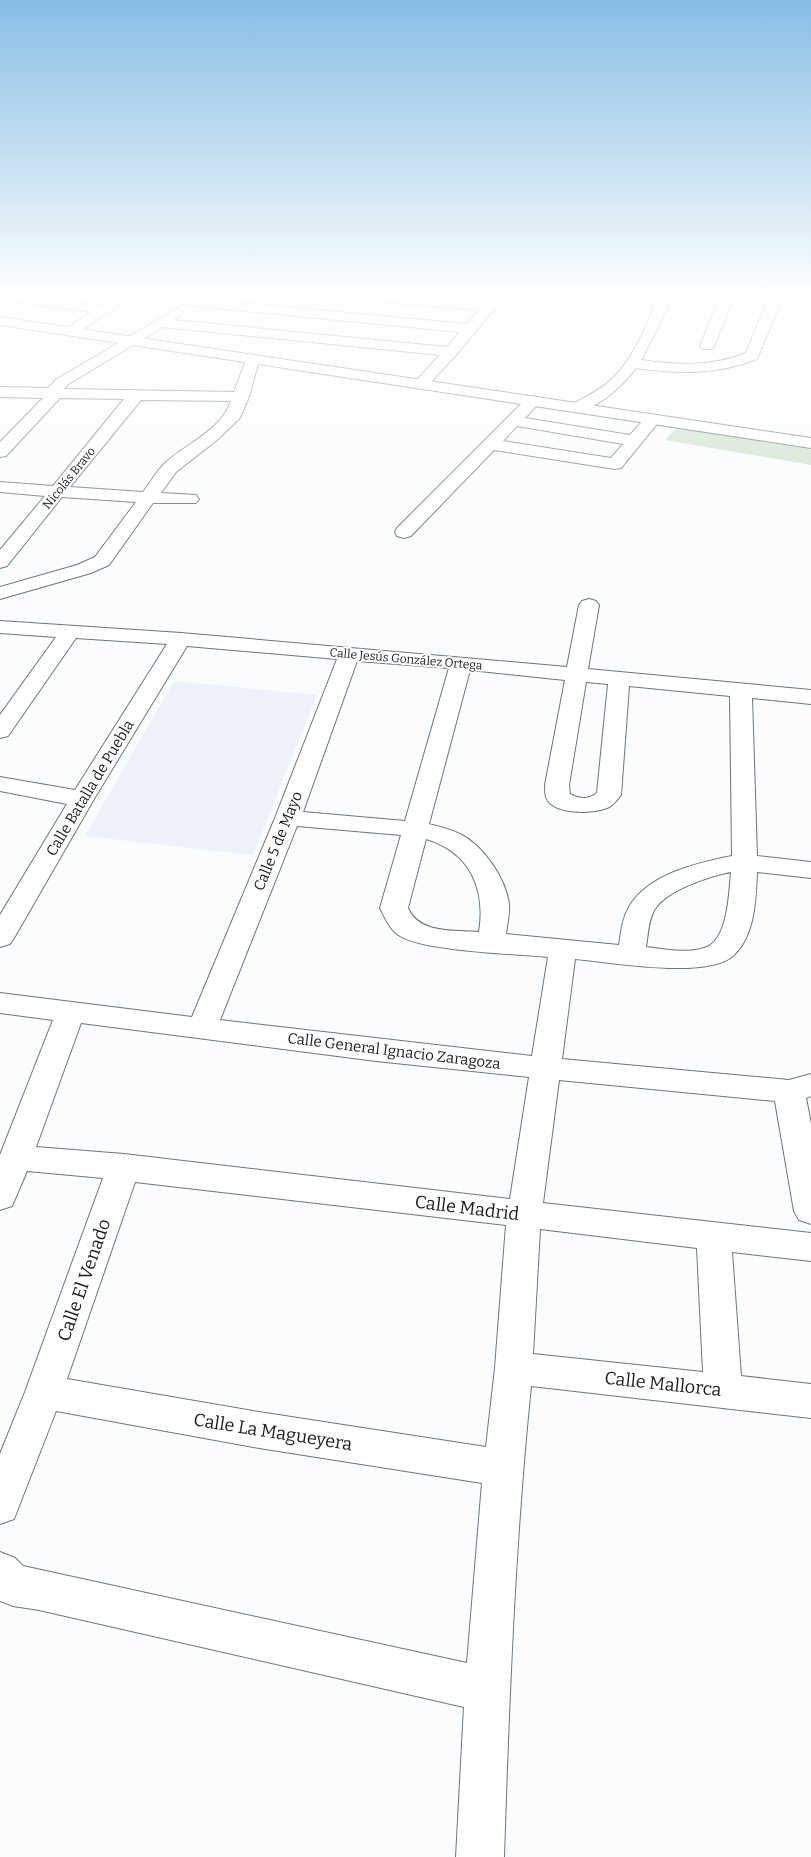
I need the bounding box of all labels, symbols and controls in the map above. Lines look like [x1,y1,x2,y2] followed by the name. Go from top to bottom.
[40,444,98,512] street label: Nicolás Bravo
[329,645,483,673] street label: Calle Jesús González Ortega
[42,717,138,859] street label: Calle Batalla de Puebla
[250,789,306,893] street label: Calle 5 de Mayo
[286,1029,502,1073] street label: Calle General Ignacio Zaragoza
[414,1191,521,1225] street label: Calle Madrid
[53,1216,115,1344] street label: Calle El Venado
[603,1367,723,1401] street label: Calle Mallorca
[192,1409,354,1455] street label: Calle La Magueyera

